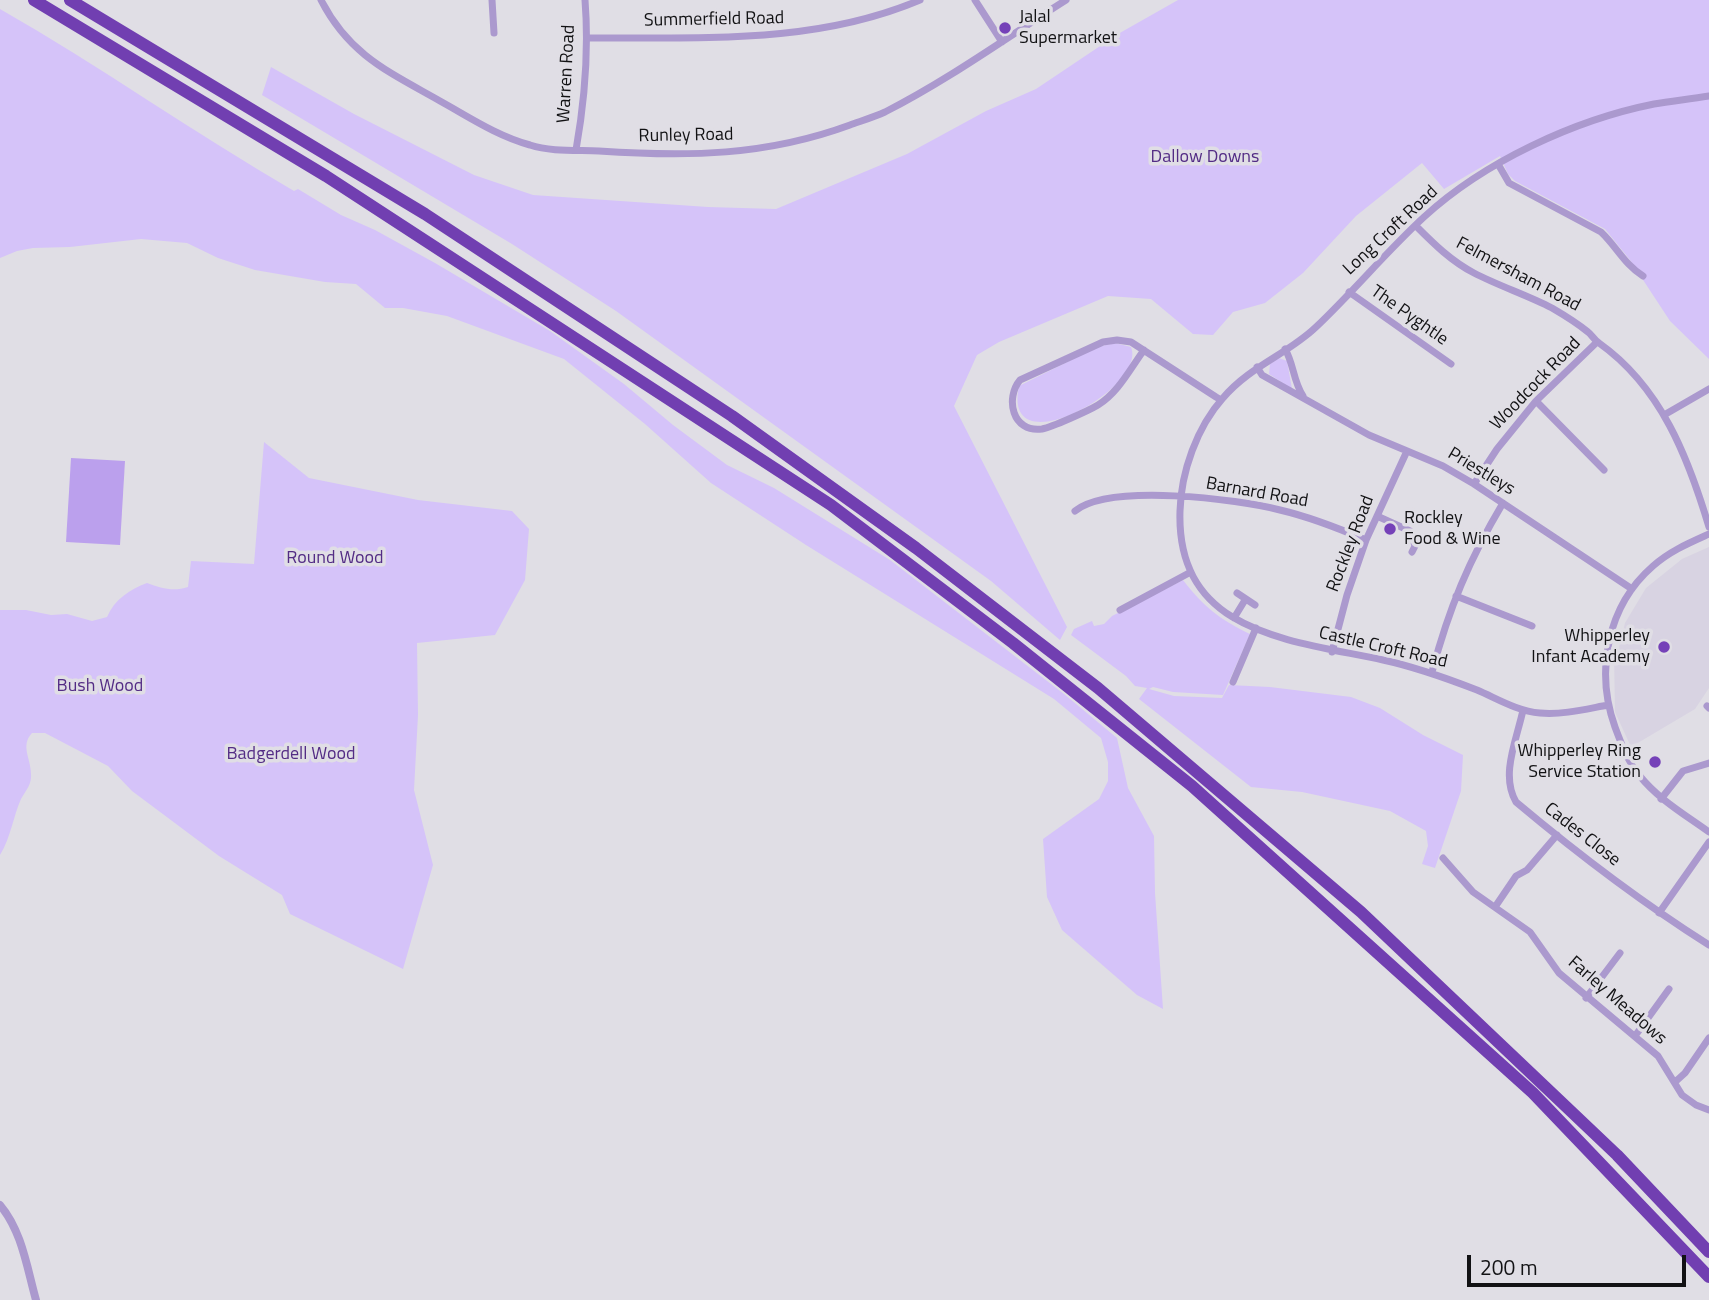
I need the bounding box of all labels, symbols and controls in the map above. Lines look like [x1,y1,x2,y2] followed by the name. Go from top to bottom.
[1019,7,1117,50] place label: Jalal Supermarket
[644,8,784,32] street label: Summerfield Road
[997,20,1013,36] marker: Jalal Supermarket
[554,24,580,124] street label: Warren Road
[638,124,734,148] street label: Runley Road
[1151,147,1259,169] park label: Dallow Downs
[1339,182,1443,280] street label: Long Croft Road
[1452,233,1584,317] street label: Felmersham Road
[1366,281,1452,351] street label: The Pyghtle
[1486,333,1586,435] street label: Woodcock Road
[1443,444,1519,500] street label: Priestleys
[1204,473,1310,513] street label: Barnard Road
[1323,493,1379,595] street label: Rockley Road
[1404,508,1501,550] place label: Rockley Food & Wine
[1382,521,1398,537] marker: Rockley Food & Wine
[286,548,384,570] park label: Round Wood
[1317,623,1449,673] street label: Castle Croft Road
[1531,626,1650,668] place label: Whipperley Infant Academy
[1656,639,1672,655] marker: Whipperley Infant Academy
[57,676,143,698] park label: Bush Wood
[1517,741,1641,784] place label: Whipperley Ring Service Station
[227,744,355,766] park label: Badgerdell Wood
[1647,754,1663,770] marker: Whipperley Ring Service Station
[1540,799,1624,871] street label: Cades Close
[1563,952,1671,1050] street label: Farley Meadows
[1471,1240,1690,1284] scale bar
[1480,1251,1537,1283] text: 200 m

